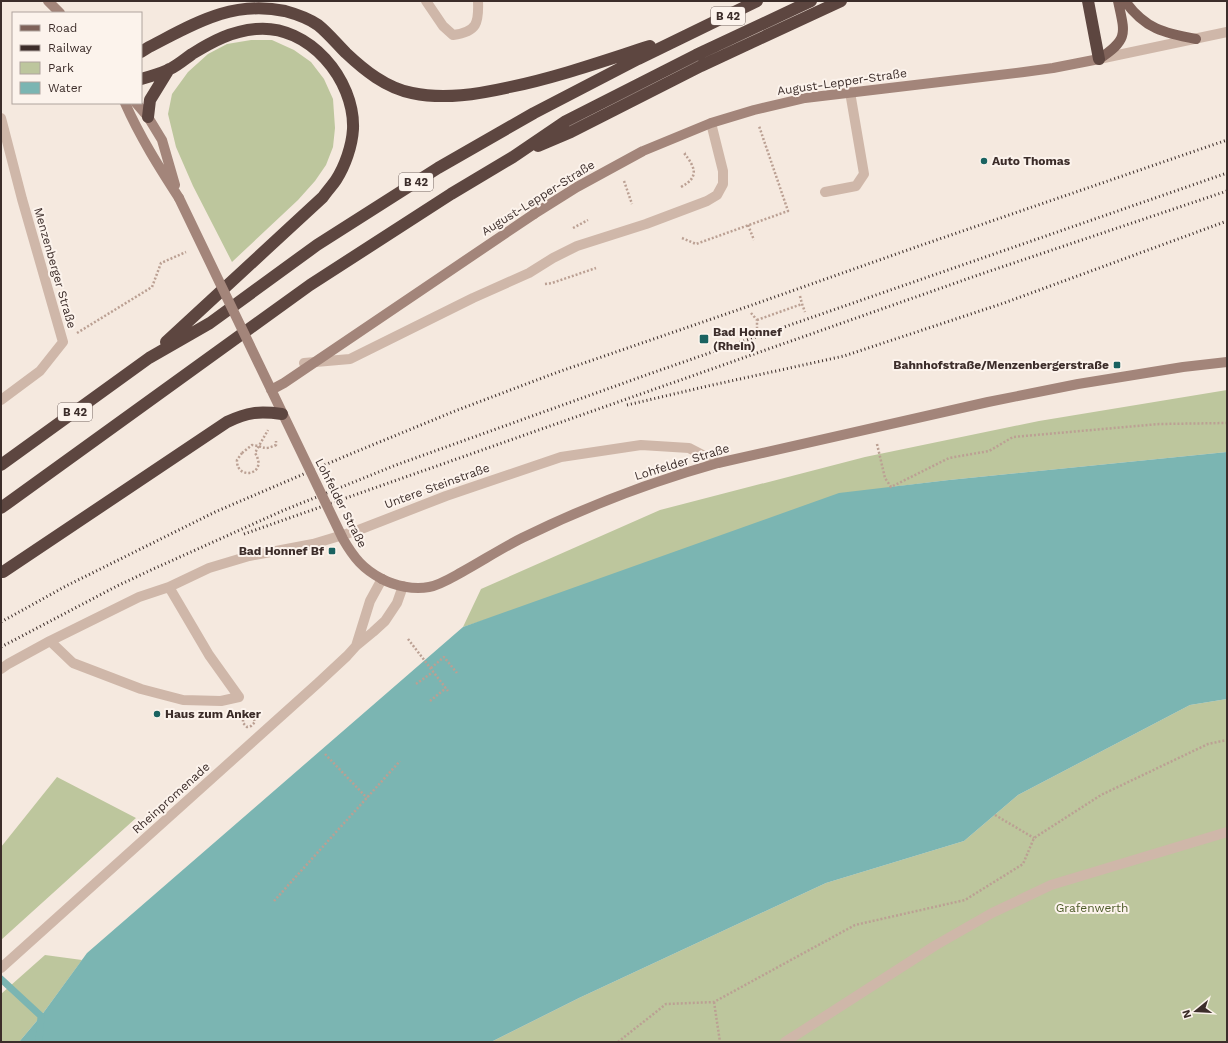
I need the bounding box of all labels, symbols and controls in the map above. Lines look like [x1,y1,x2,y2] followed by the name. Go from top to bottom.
[711,7,745,25] road number: B 42
[12,12,142,104] legend
[48,21,77,35] text: Road
[48,41,93,55] text: Railway
[48,61,74,75] text: Park
[776,66,908,98] street label: August-Lepper-Straße
[48,81,83,95] text: Water
[992,154,1071,168] place label: Auto Thomas
[979,156,989,166] marker: Auto Thomas
[479,157,597,239] street label: August-Lepper-Straße
[399,173,433,191] road number: B 42
[31,206,79,330] street label: Menzenberger Straße
[713,325,782,353] place label: Bad Honnef (Rhein)
[698,333,710,345] marker: Bad Honnef (Rhein)
[893,358,1109,372] place label: Bahnhofstraße/Menzenbergerstraße
[1112,360,1122,370] marker: Bahnhofstraße/Menzenbergerstraße
[58,403,92,421] road number: B 42
[633,441,731,483] street label: Lohfelder Straße
[312,456,370,550] street label: Lohfelder Straße
[382,460,492,512] street label: Untere Steinstraße
[239,544,324,558] place label: Bad Honnef Bf
[327,546,337,556] marker: Bad Honnef Bf
[165,707,262,721] place label: Haus zum Anker
[152,709,162,719] marker: Haus zum Anker
[129,760,213,836] street label: Rheinpromenade
[1056,901,1128,915] park label: Grafenwerth
[1176,991,1216,1031] north arrow
[1180,1008,1194,1020] text: N

